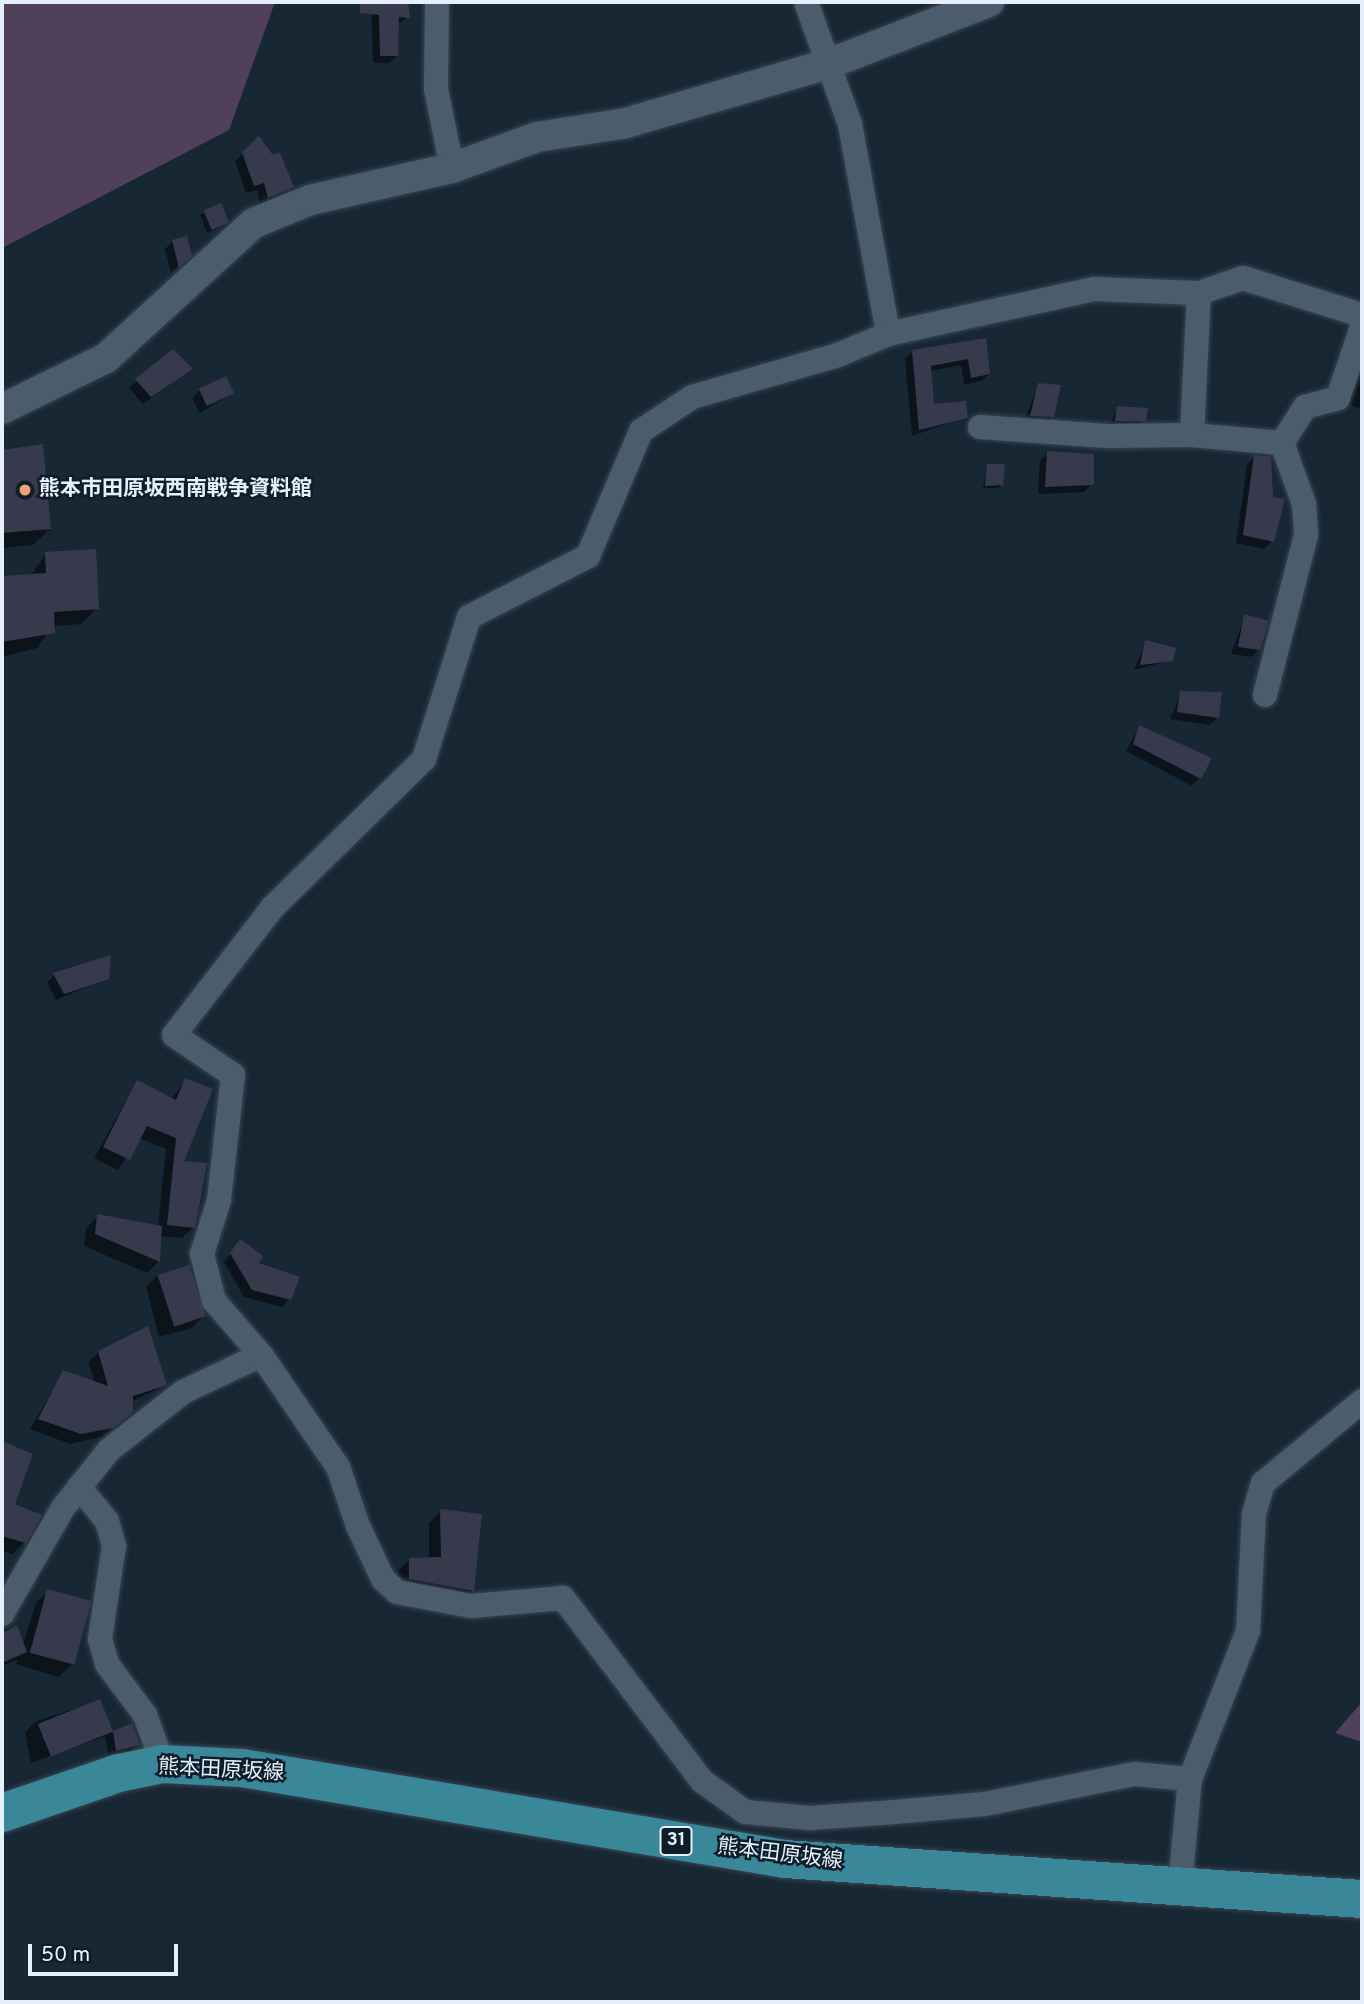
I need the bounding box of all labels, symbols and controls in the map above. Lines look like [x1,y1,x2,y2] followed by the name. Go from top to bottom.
[39,477,312,503] place label: 熊本市田原坂西南戦争資料館
[17,482,33,498] marker: 熊本市田原坂西南戦争資料館
[157,1755,285,1787] street label: 熊本田原坂線
[658,1826,694,1856] road number: 31
[716,1835,844,1875] street label: 熊本田原坂線
[32,1930,182,1974] scale bar
[41,1942,90,1969] text: 50 m

